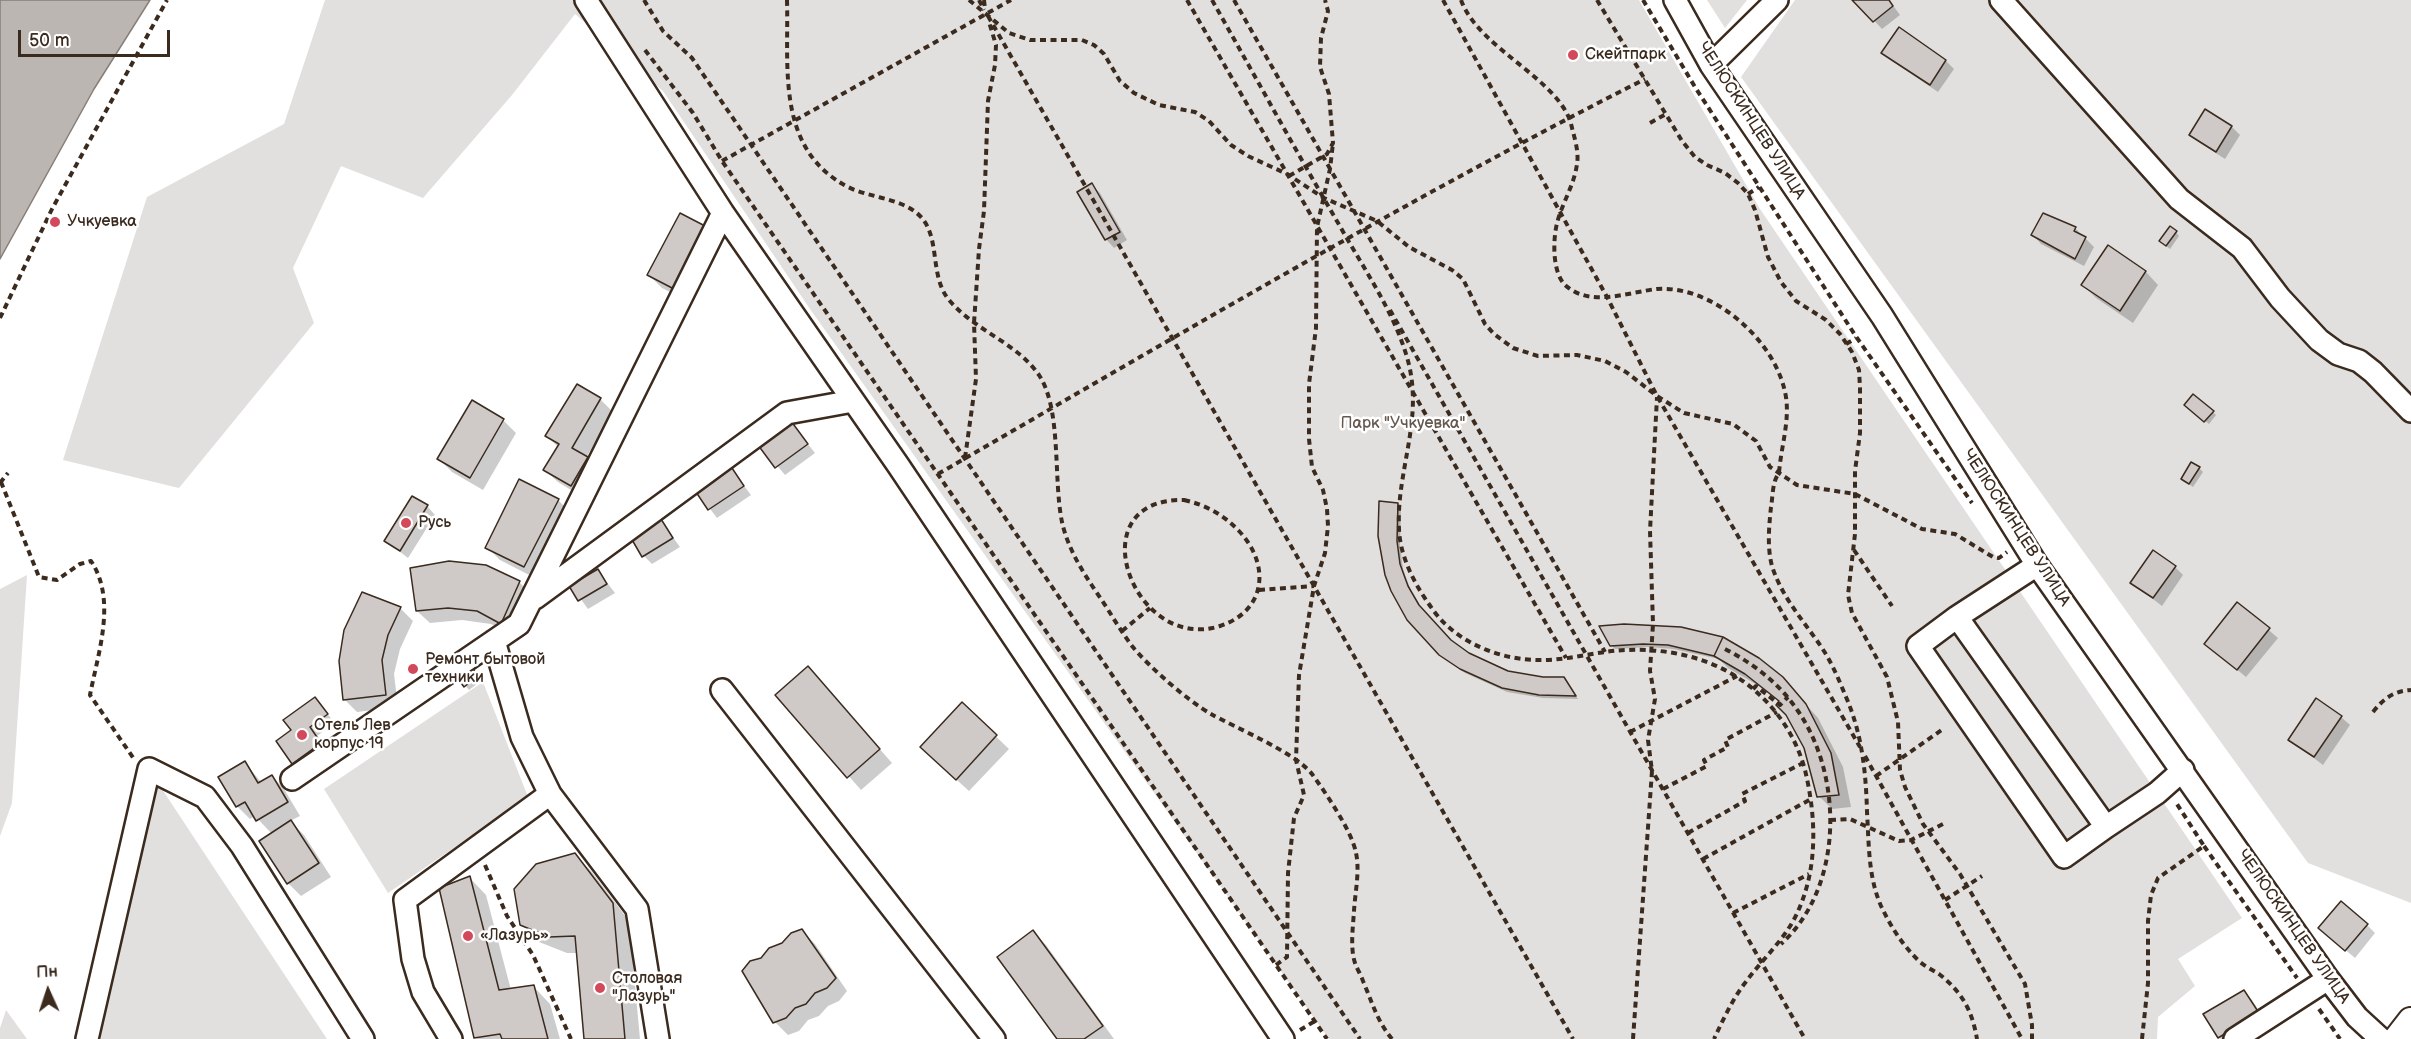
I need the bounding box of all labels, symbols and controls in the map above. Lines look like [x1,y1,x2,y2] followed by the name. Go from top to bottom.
[21,18,172,56] scale bar
[29,30,70,51] text: 50 m
[1693,39,1809,203] street label: ЧЕЛЮСКИНЦЕВ УЛИЦА
[1585,45,1666,65] place label: Скейтпарк
[1566,48,1580,62] marker: Скейтпарк
[67,212,137,232] place label: Учкуевка
[48,215,62,229] marker: Учкуевка
[1341,414,1465,434] park label: Парк "Учкуевка"
[1958,446,2074,610] street label: ЧЕЛЮСКИНЦЕВ УЛИЦА
[418,513,451,533] place label: Русь
[399,516,413,530] marker: Русь
[425,650,545,688] place label: Ремонт бытовой техники
[406,662,420,676] marker: Ремонт бытовой техники
[314,716,391,754] place label: Отель Лев корпус 19
[295,728,309,742] marker: Отель Лев корпус 19
[2233,846,2353,1008] street label: ЧЕЛЮСКИНЦЕВ УЛИЦА
[480,926,549,946] place label: «Лазурь»
[461,929,475,943] marker: «Лазурь»
[18,961,78,1021] north arrow
[36,962,58,983] text: Пн
[612,969,682,1007] place label: Столовая "Лазурь"
[593,981,607,995] marker: Столовая "Лазурь"

